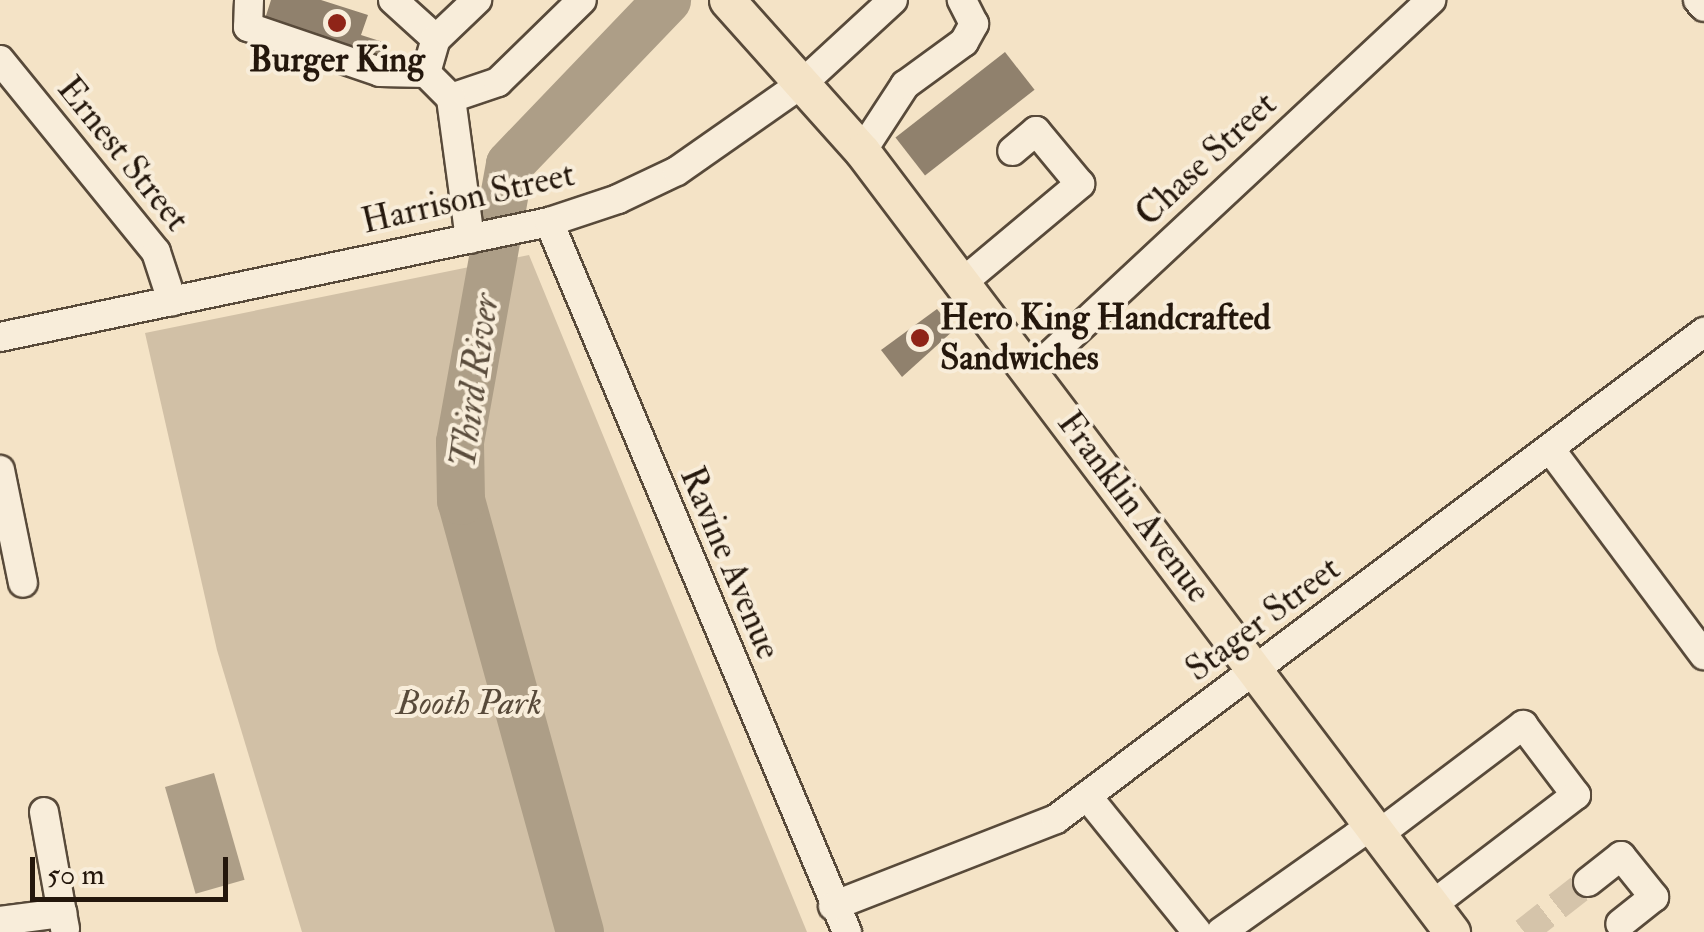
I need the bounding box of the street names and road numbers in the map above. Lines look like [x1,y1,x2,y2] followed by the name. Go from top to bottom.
[48,69,198,239] street label: Ernest Street
[1127,83,1285,235] street label: Chase Street
[358,153,578,243] street label: Harrison Street
[1049,403,1219,611] street label: Franklin Avenue
[671,461,789,665] street label: Ravine Avenue
[1178,548,1348,690] street label: Stager Street

